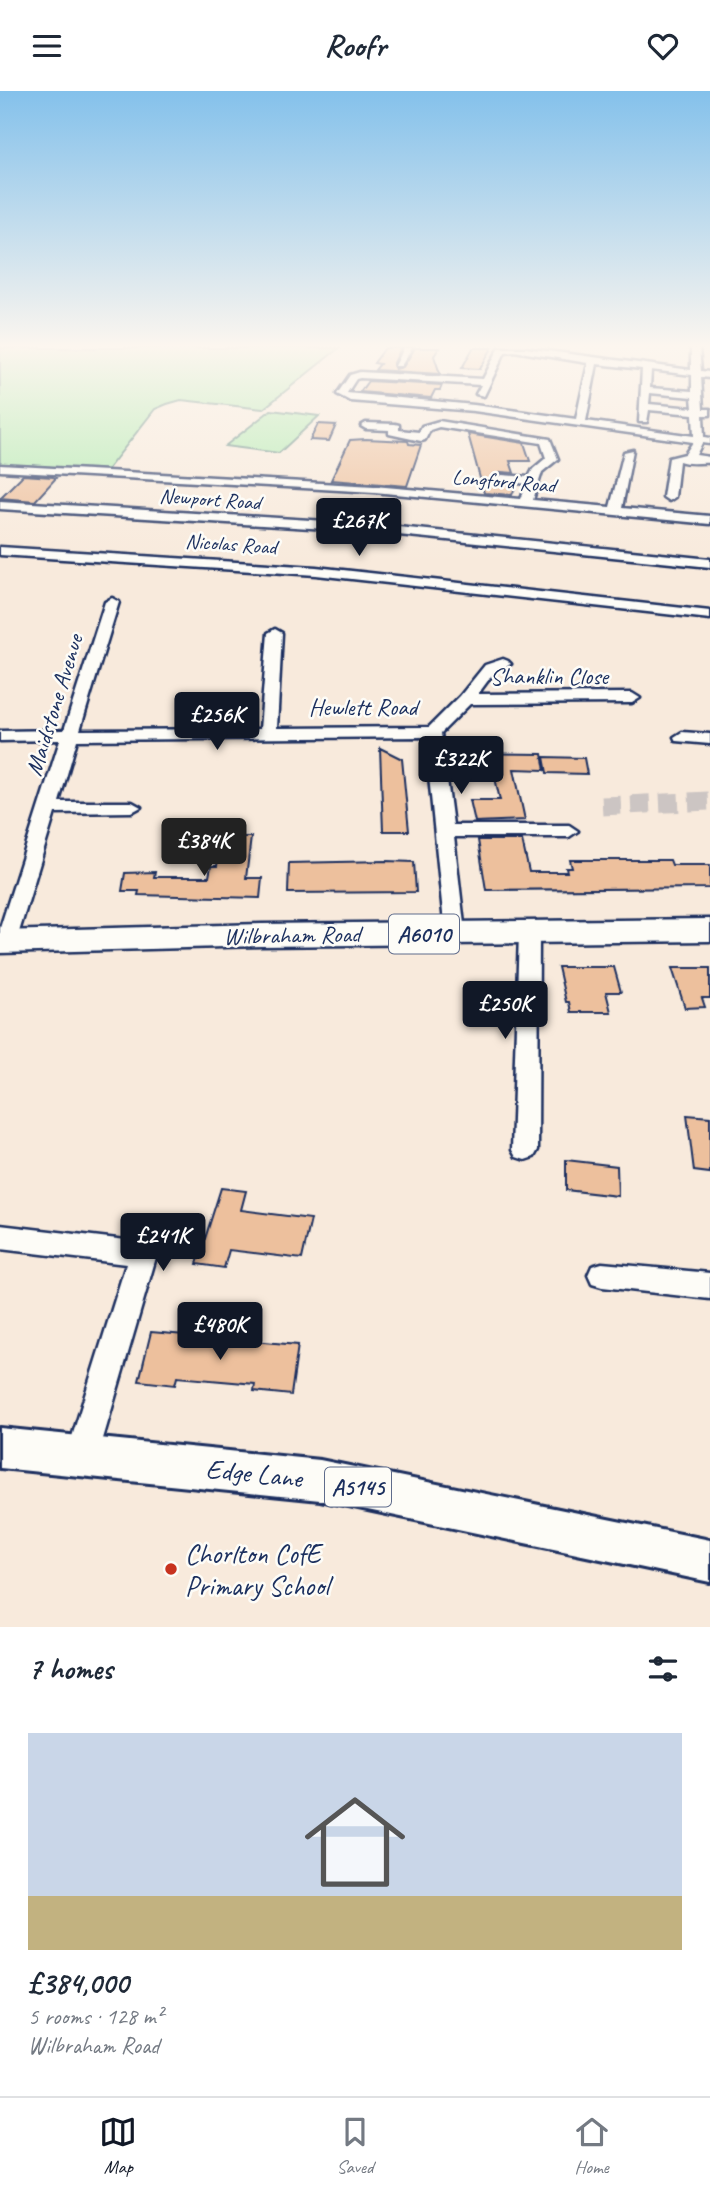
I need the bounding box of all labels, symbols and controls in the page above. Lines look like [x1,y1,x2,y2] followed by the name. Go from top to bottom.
[324,25,386,66] text: Roofr
[28,27,66,65] icon: menu
[644,27,682,65] icon: heart
[451,464,559,499] street label: Longford Road
[159,482,265,516] street label: Newport Road
[310,498,408,558] pin: £267K
[332,506,386,535] text: £267K
[185,528,281,560] street label: Nicolas Road
[18,629,90,779] street label: Maidstone Avenue
[490,661,610,691] street label: Shanklin Close
[309,692,421,722] street label: Hewlett Road
[168,693,266,752] pin: £256K
[190,700,244,729] text: £256K
[412,737,510,796] pin: £322K
[434,744,488,773] text: £322K
[155,819,253,878] pin: £384K
[177,826,231,855] text: £384K
[389,915,459,953] road number: A6010
[223,919,364,951] street label: Wilbraham Road
[456,981,554,1041] pin: £250K
[479,989,531,1018] text: £250K
[114,1213,212,1273] pin: £241K
[136,1221,190,1250] text: £241K
[171,1303,269,1362] pin: £480K
[193,1310,247,1339] text: £480K
[204,1451,306,1496] street label: Edge Lane
[325,1467,391,1506] road number: A5145
[185,1536,334,1603] place label: Chorlton CofE Primary School
[163,1561,179,1577] marker: Chorlton CofE Primary School
[28,1650,113,1688] text: 7 homes
[644,1650,682,1688] icon: filters
[292,1779,418,1905] icon: home
[28,1964,128,2002] text: £384,000
[28,2002,163,2031] text: 5 rooms · 128 m²
[28,2031,159,2060] text: Wilbraham Road
[99,2113,137,2179] tab: Map
[336,2113,374,2179] tab: Saved
[573,2113,611,2179] tab: Home

